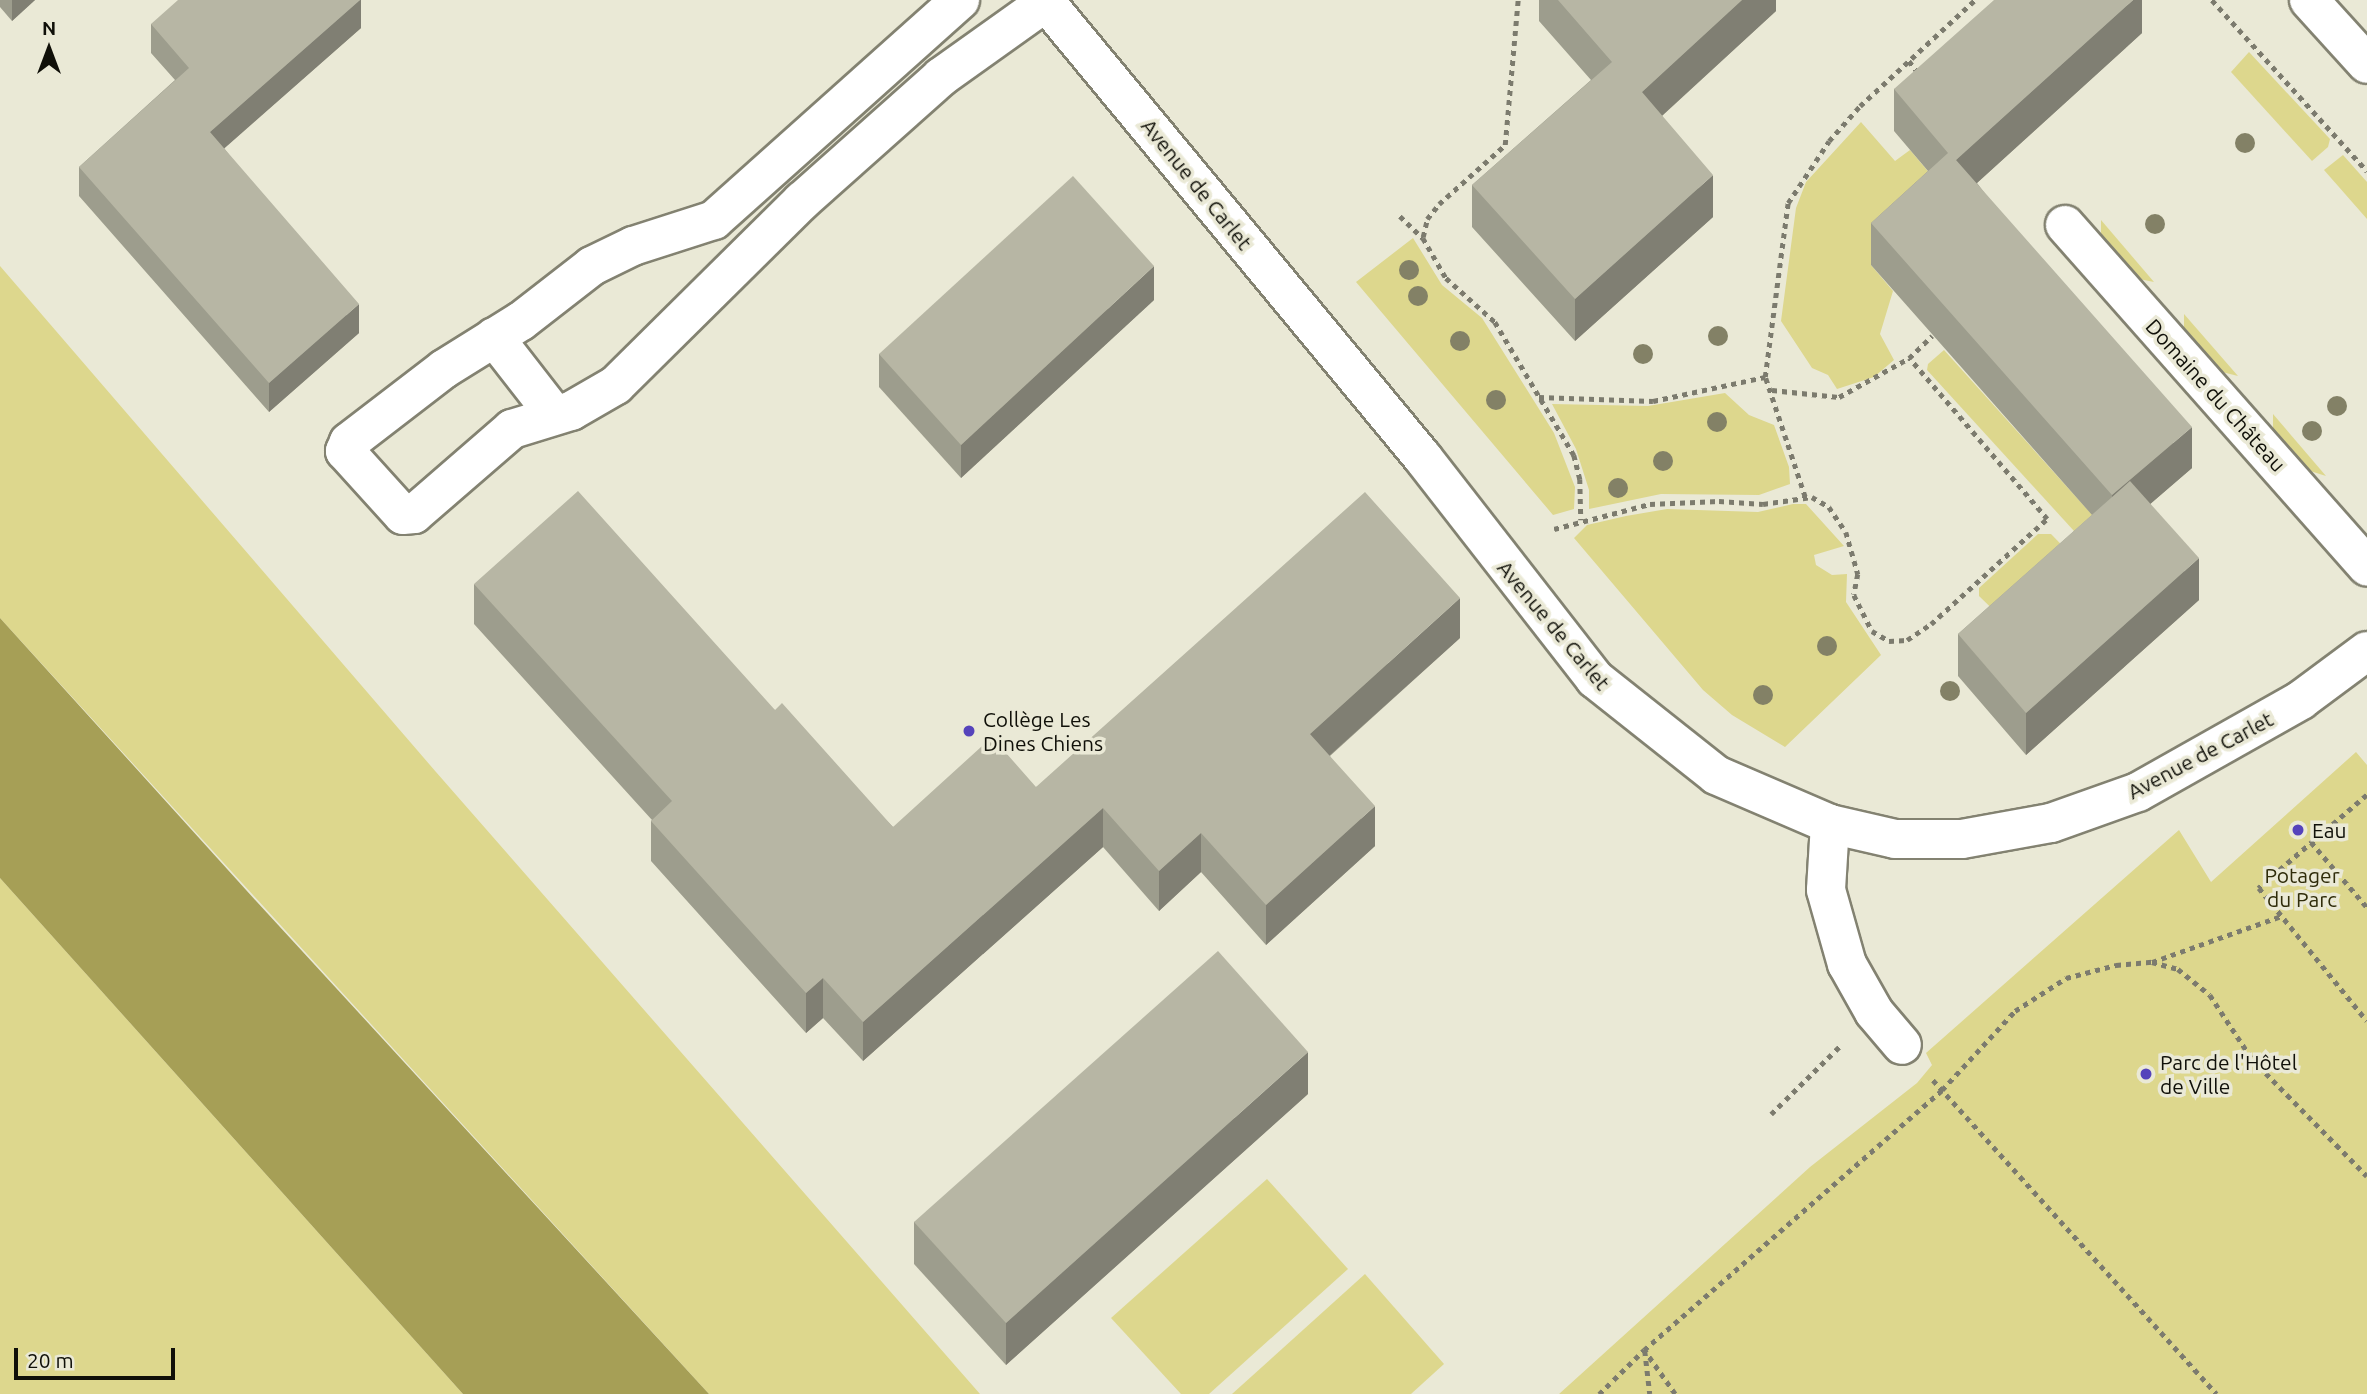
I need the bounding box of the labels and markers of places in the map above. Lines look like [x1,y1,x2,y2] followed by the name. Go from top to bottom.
[983,706,1103,756] place label: Collège Les Dines Chiens
[961,723,977,739] marker: Collège Les Dines Chiens
[2312,817,2347,843] place label: Eau
[2290,822,2306,838] marker: Eau
[2160,1049,2297,1099] place label: Parc de l'Hôtel de Ville
[2138,1066,2154,1082] marker: Parc de l'Hôtel de Ville

